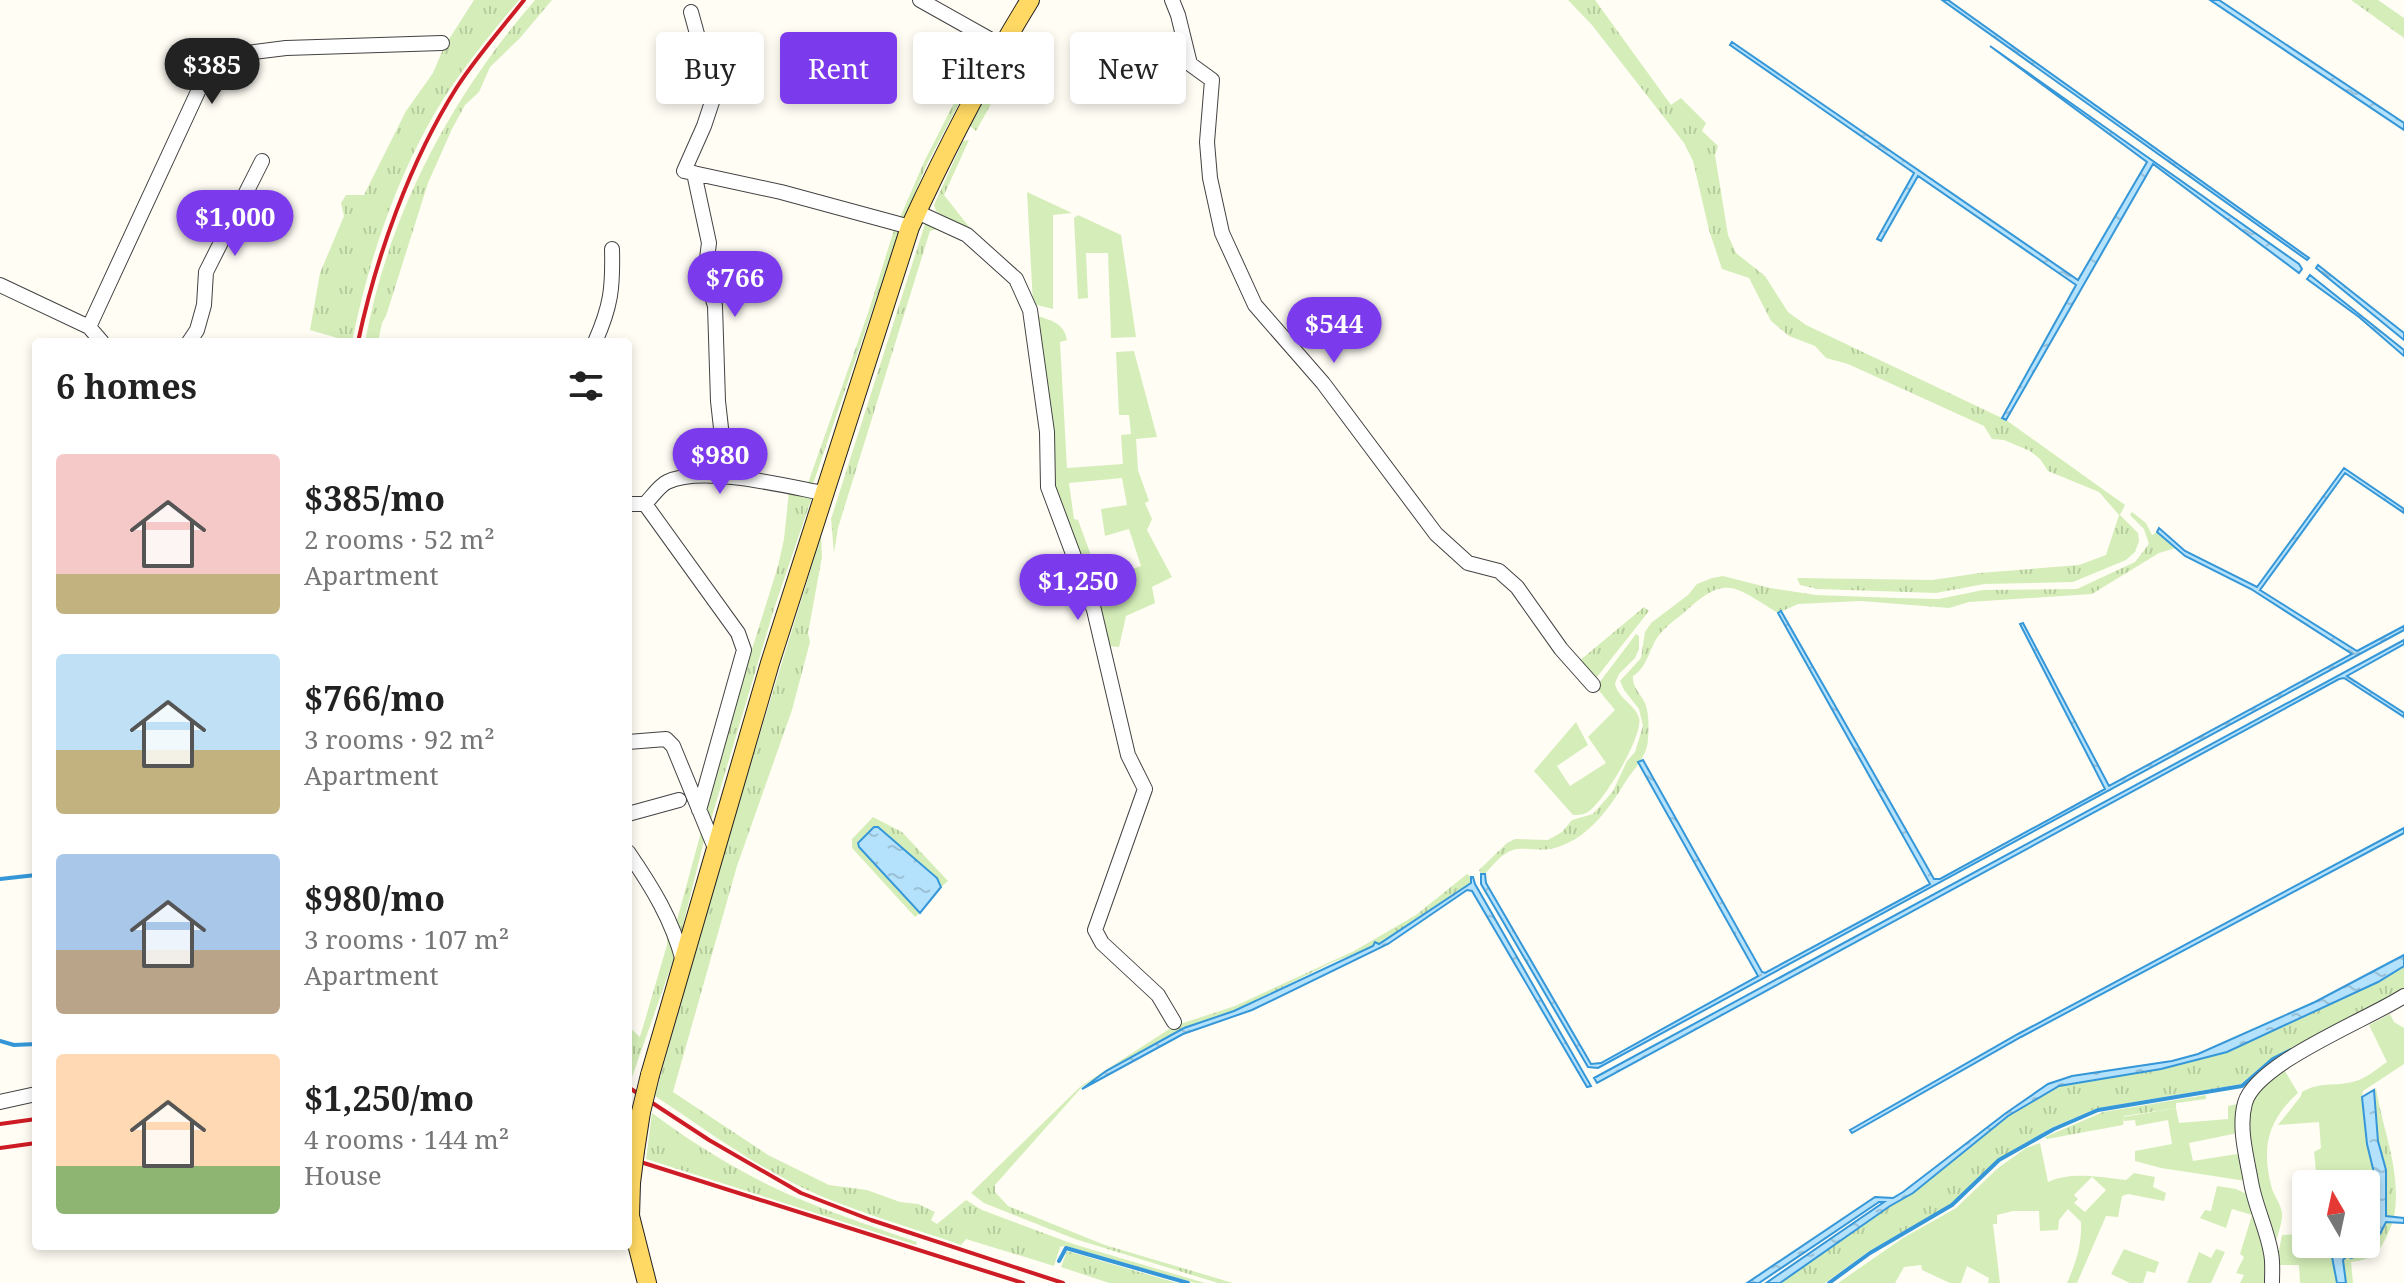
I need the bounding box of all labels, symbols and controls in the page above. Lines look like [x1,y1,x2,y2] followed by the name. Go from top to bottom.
[656,32,764,104] chip: Buy
[780,32,897,104] chip: Rent
[913,32,1054,104] chip: Filters
[1070,32,1186,104] chip: New
[165,38,259,106] pin: $385
[183,46,241,82] text: $385
[170,190,300,258] pin: $1,000
[194,198,276,234] text: $1,000
[688,251,782,319] pin: $766
[706,259,764,295] text: $766
[1287,297,1381,365] pin: $544
[1305,305,1363,341] text: $544
[56,363,197,409] text: 6 homes
[564,364,608,408] icon: filters
[673,428,767,496] pin: $980
[691,436,749,472] text: $980
[304,475,445,521] text: $385/mo
[120,486,216,582] icon: home
[304,521,495,557] text: 2 rooms · 52 m²
[1013,554,1143,622] pin: $1,250
[304,557,439,593] text: Apartment
[1037,562,1119,598] text: $1,250
[304,675,445,721] text: $766/mo
[120,686,216,782] icon: home
[304,721,495,757] text: 3 rooms · 92 m²
[304,757,439,793] text: Apartment
[304,875,445,921] text: $980/mo
[120,886,216,982] icon: home
[304,921,509,957] text: 3 rooms · 107 m²
[304,957,439,993] text: Apartment
[304,1075,474,1121] text: $1,250/mo
[120,1086,216,1182] icon: home
[304,1121,509,1157] text: 4 rooms · 144 m²
[304,1157,382,1193] text: House
[2292,1170,2380,1258] north arrow
[2292,1170,2380,1258] map controls

